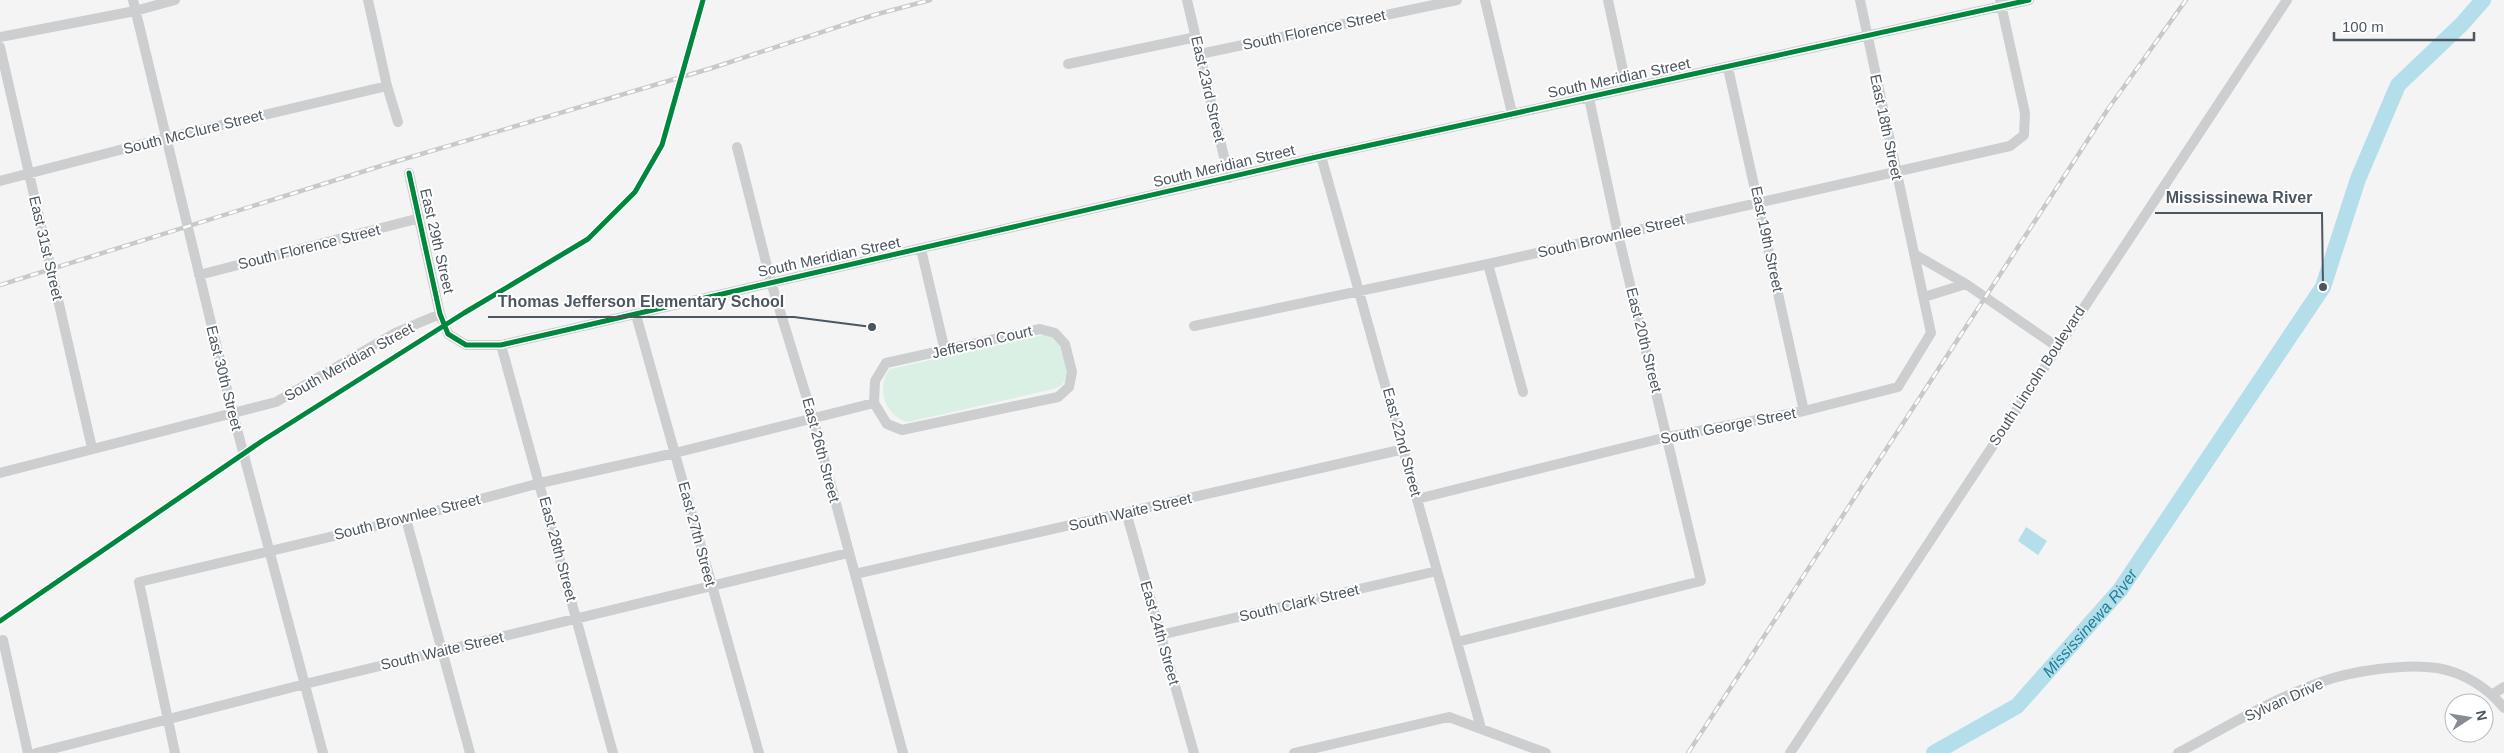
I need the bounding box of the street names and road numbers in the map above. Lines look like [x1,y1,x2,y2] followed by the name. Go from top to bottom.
[1241,6,1388,53] street label: South Florence Street
[1188,34,1229,144] street label: East 23rd Street
[1546,54,1692,101] street label: South Meridian Street
[1867,73,1906,182] street label: East 18th Street
[121,106,265,157] street label: South McClure Street
[1151,141,1297,190] street label: South Meridian Street
[1748,185,1787,294] street label: East 19th Street
[417,187,458,296] street label: East 29th Street
[26,194,67,303] street label: East 31st Street
[1536,210,1687,261] street label: South Brownlee Street
[236,220,383,272] street label: South Florence Street
[756,233,902,280] street label: South Meridian Street
[1623,286,1666,395] street label: East 20th Street
[1985,303,2088,449] street label: South Lincoln Boulevard
[281,319,417,404] street label: South Meridian Street
[930,322,1034,361] street label: Jefferson Court
[203,324,246,433] street label: East 30th Street
[1380,386,1425,499] street label: East 22nd Street
[799,396,844,505] street label: East 26th Street
[1659,404,1798,447] street label: South George Street
[675,480,720,589] street label: East 27th Street
[1067,489,1194,534] street label: South Waite Street
[332,490,483,543] street label: South Brownlee Street
[536,495,581,604] street label: East 28th Street
[1137,579,1184,688] street label: East 24th Street
[1237,580,1361,625] street label: South Clark Street
[379,628,506,673] street label: South Waite Street
[2242,675,2326,724] street label: Sylvan Drive

